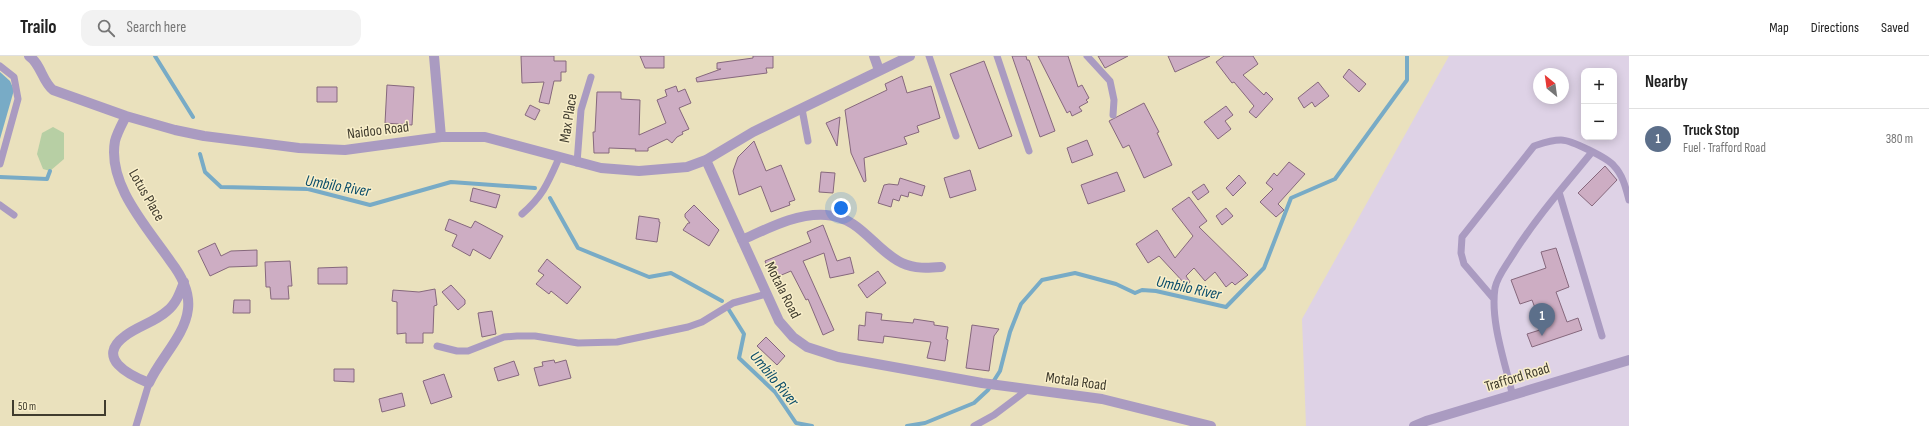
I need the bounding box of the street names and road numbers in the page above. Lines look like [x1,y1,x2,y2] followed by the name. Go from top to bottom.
[555,92,582,144] street label: Max Place
[346,117,410,144] street label: Naidoo Road
[124,166,169,225] street label: Lotus Place
[760,259,805,322] street label: Motala Road
[1482,359,1552,396] street label: Trafford Road
[1044,368,1108,395] street label: Motala Road

